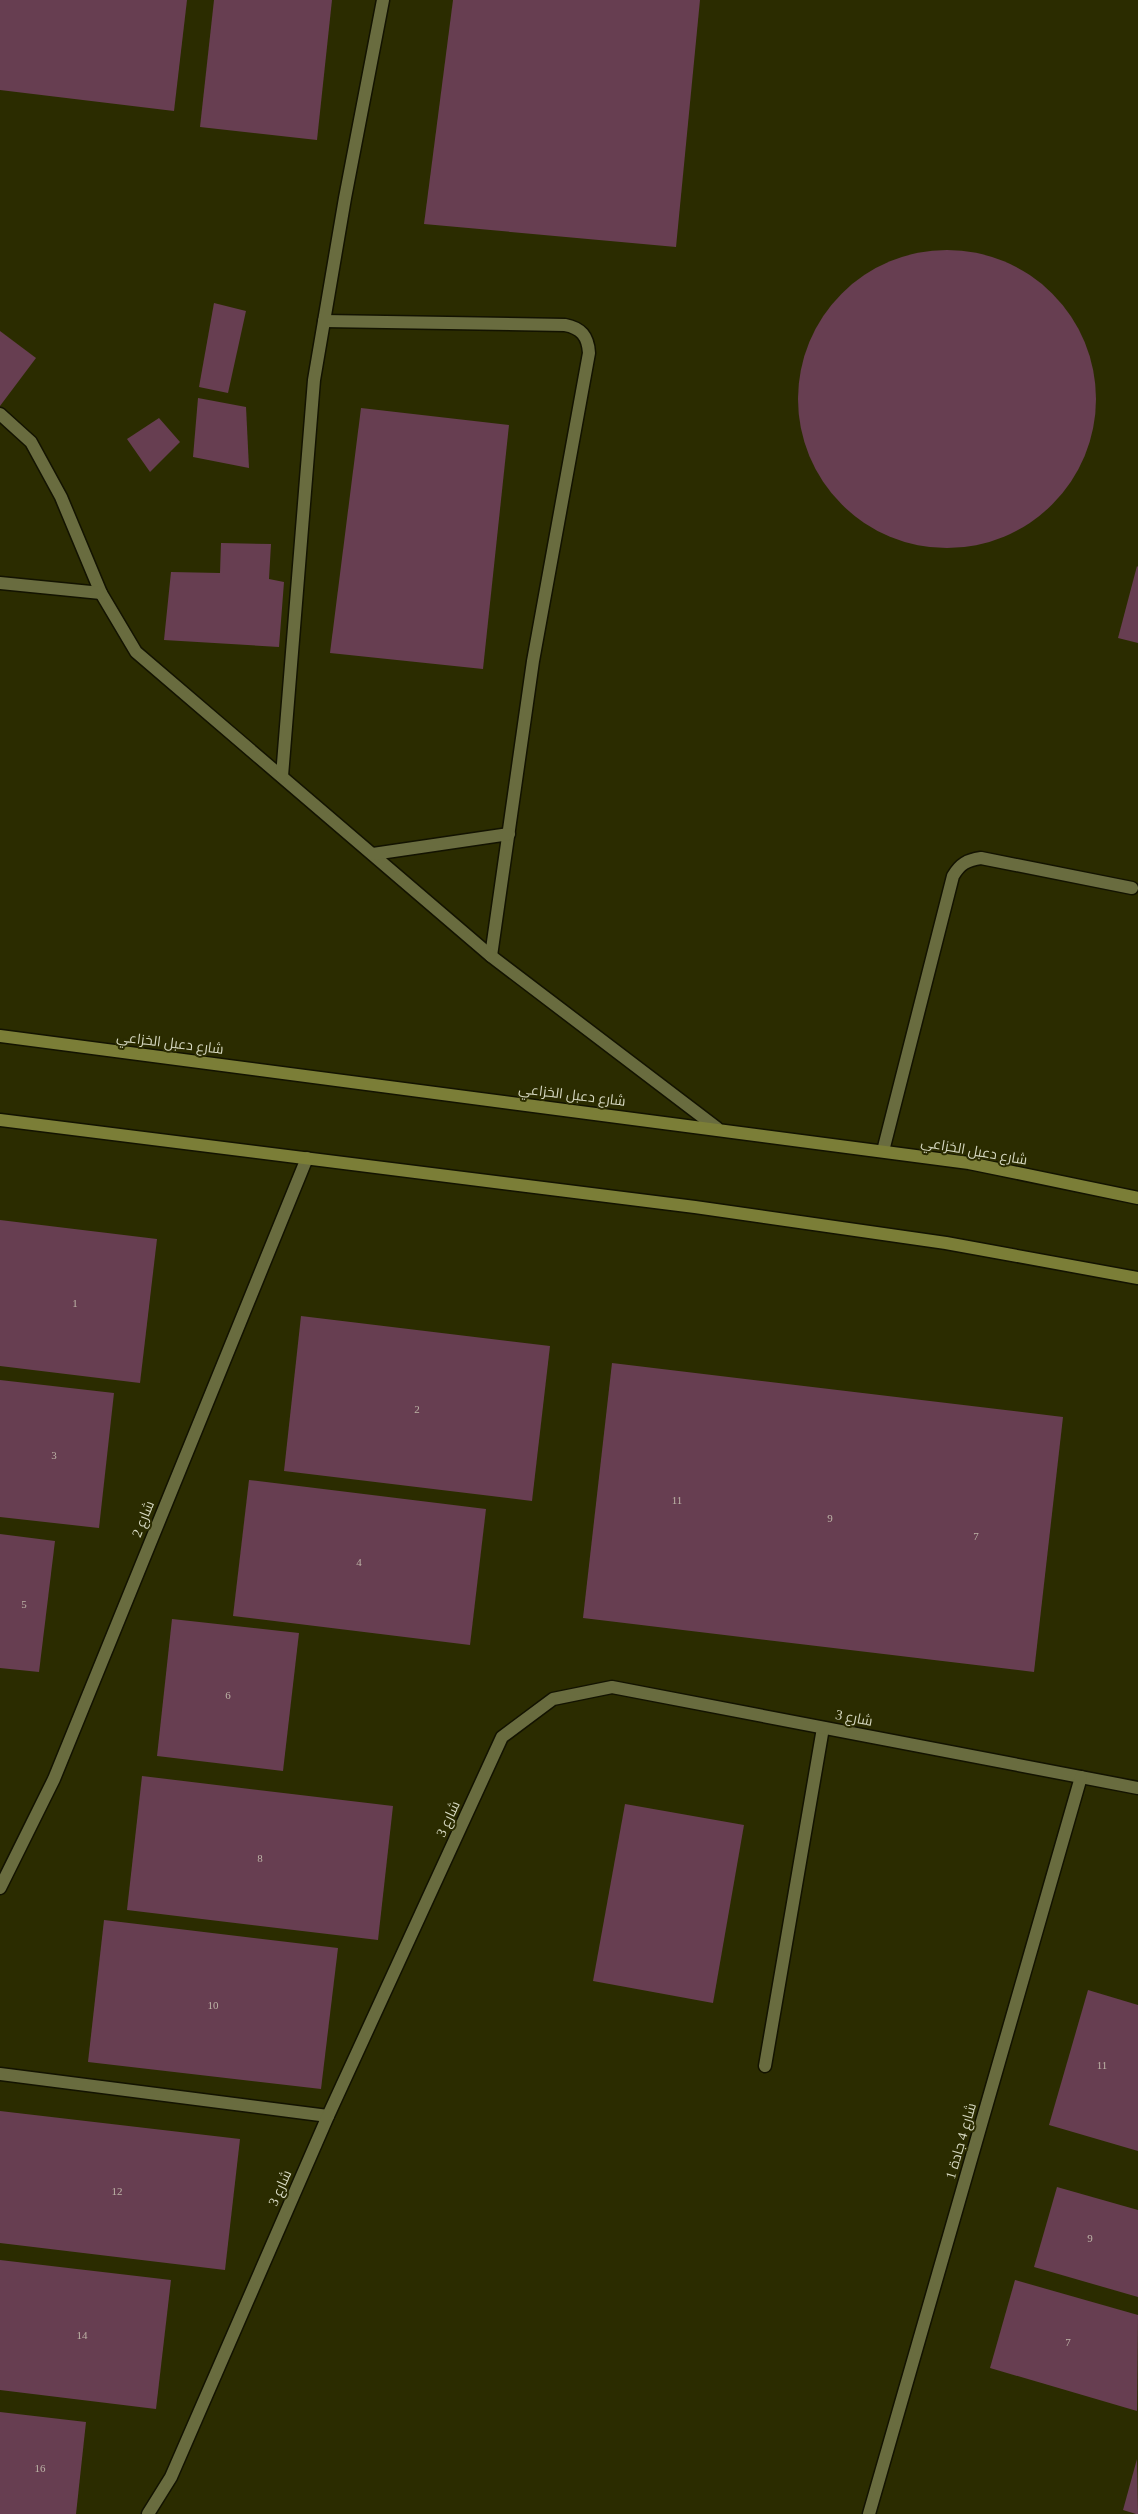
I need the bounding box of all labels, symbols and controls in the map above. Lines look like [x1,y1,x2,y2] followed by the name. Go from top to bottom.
[115,1029,224,1061] street label: شارع دعبل الخزاعي
[517,1081,626,1113] street label: شارع دعبل الخزاعي
[919,1134,1028,1172] street label: شارع دعبل الخزاعي
[72,1297,78,1309] house number: 1
[414,1403,420,1415] house number: 2
[51,1449,57,1461] house number: 3
[672,1494,682,1506] house number: 11
[129,1499,158,1540] street label: شارع 2
[827,1512,833,1524] house number: 9
[973,1530,979,1542] house number: 7
[356,1556,362,1568] house number: 4
[21,1598,27,1610] house number: 5
[225,1689,231,1701] house number: 6
[834,1707,874,1730] street label: شارع 3
[433,1799,464,1840] street label: شارع 3
[257,1852,263,1864] house number: 8
[208,1999,219,2011] house number: 10
[1097,2059,1107,2071] house number: 11
[943,2101,980,2181] street label: شارع 4 جادة 1
[265,2168,295,2209] street label: شارع 3
[112,2185,123,2197] house number: 12
[1087,2232,1093,2244] house number: 9
[77,2329,88,2341] house number: 14
[1065,2336,1071,2348] house number: 7
[35,2462,46,2474] house number: 16

